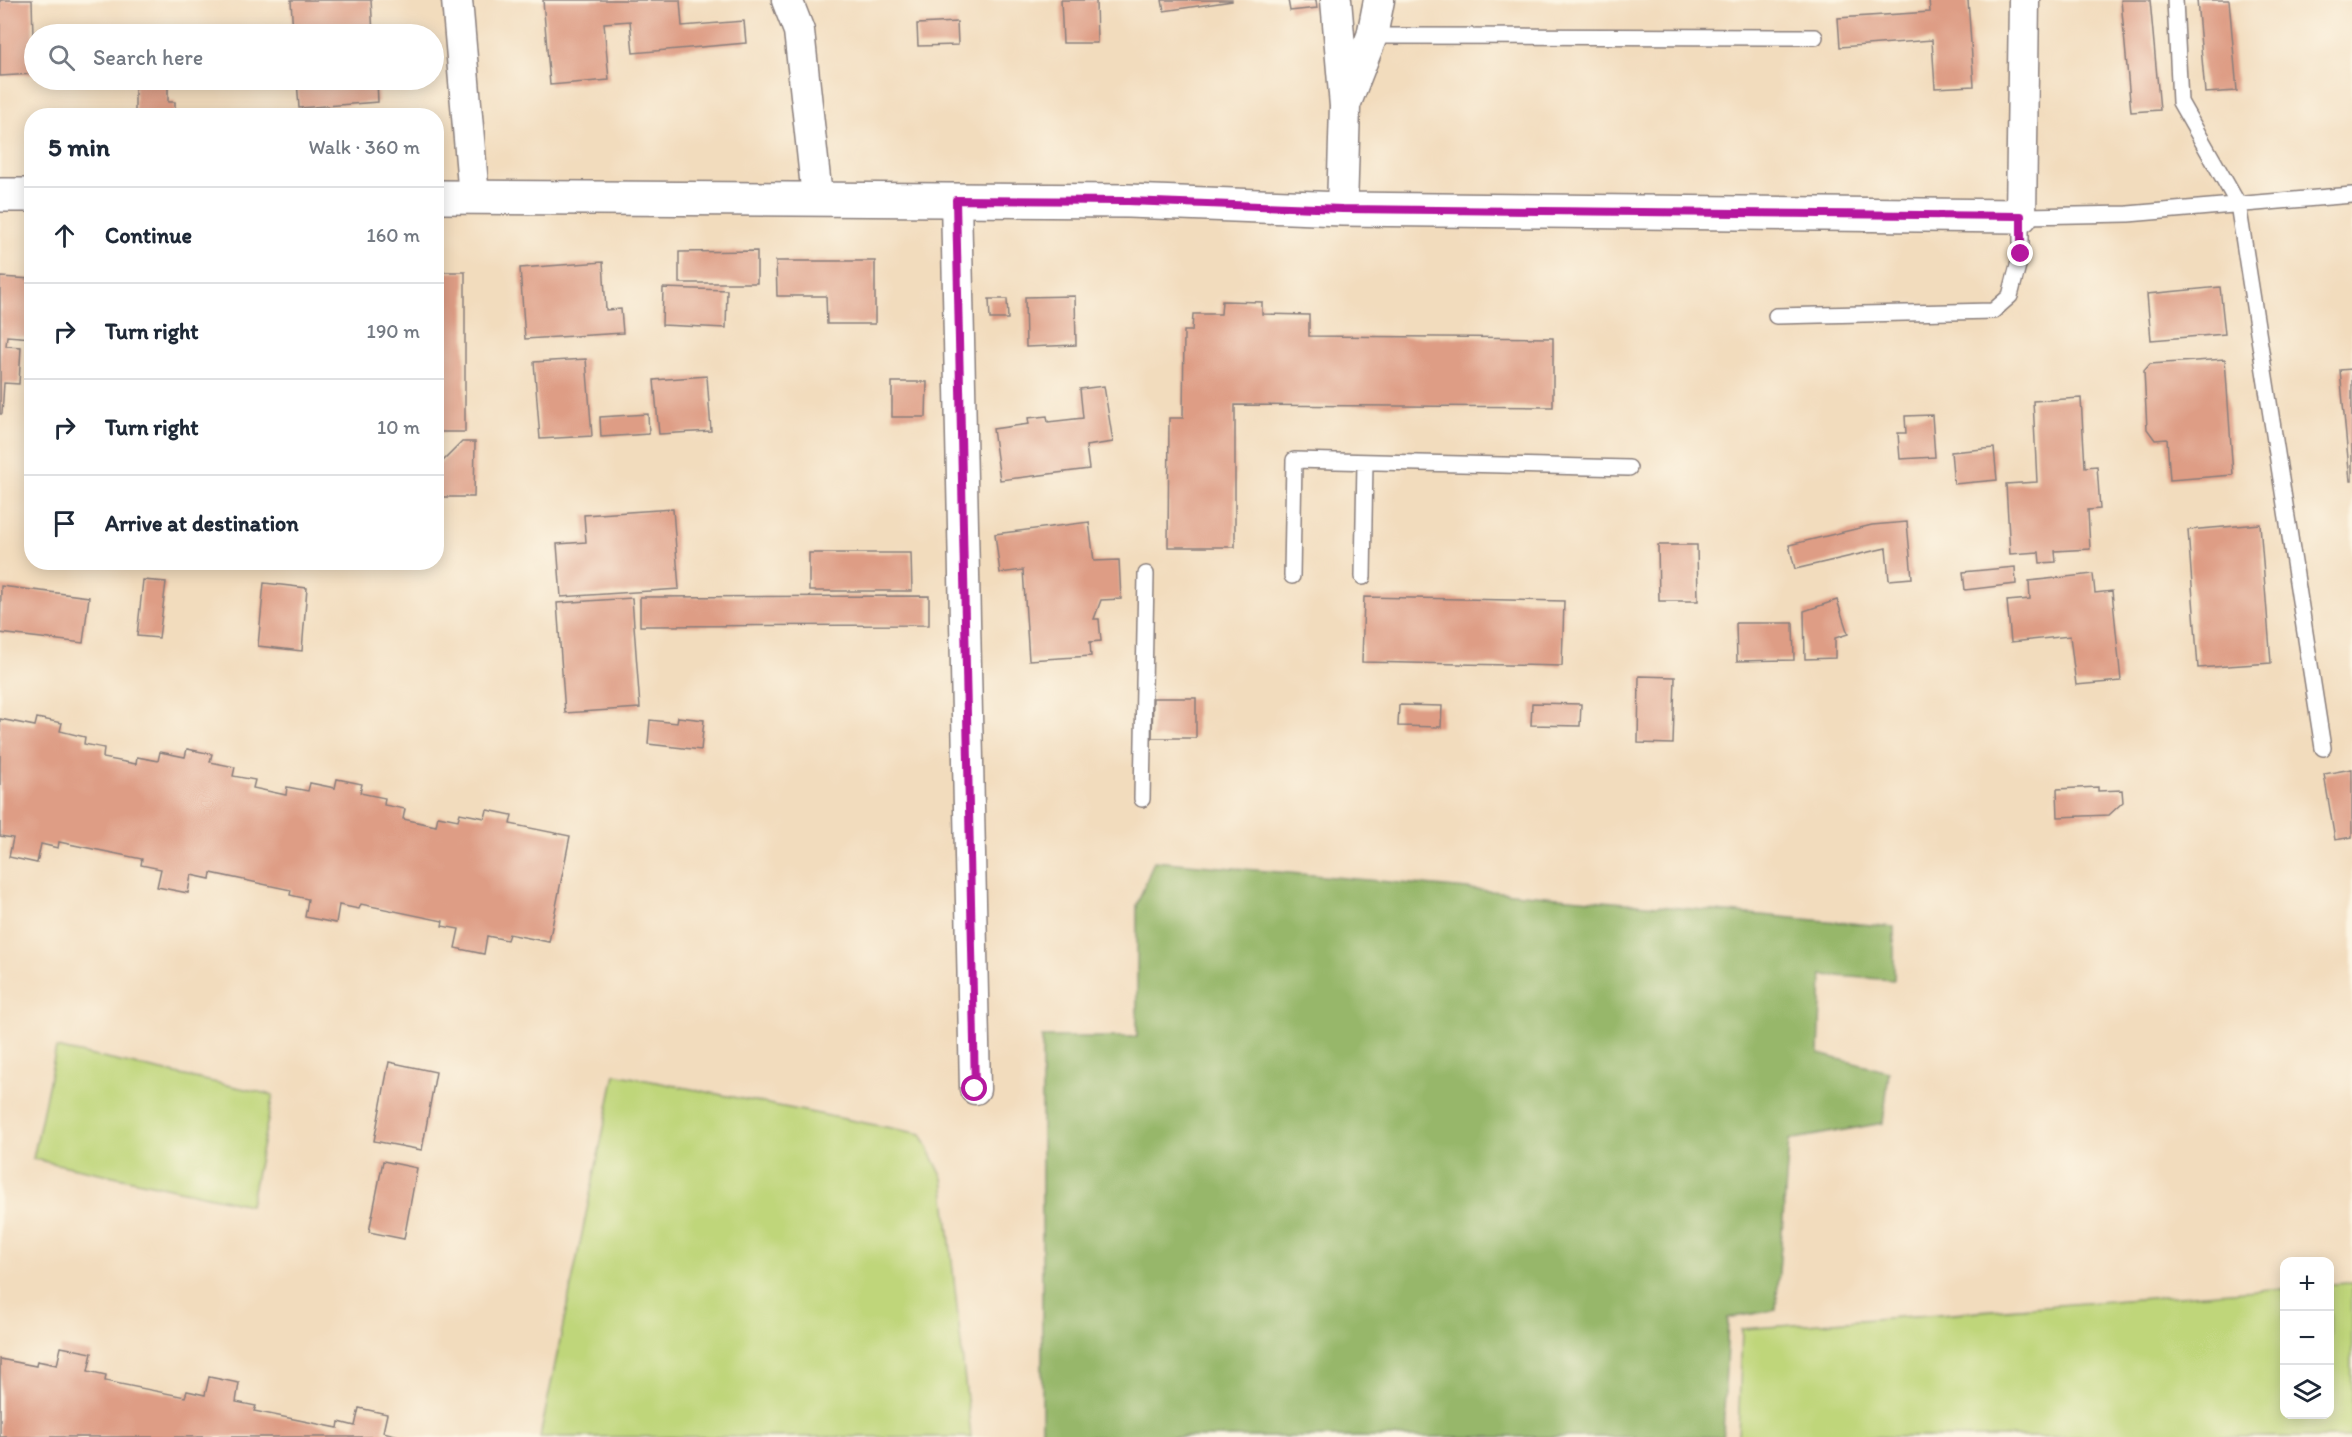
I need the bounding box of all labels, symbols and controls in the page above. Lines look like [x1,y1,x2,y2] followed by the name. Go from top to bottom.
[24,24,444,90] search box
[45,41,78,74] icon: search
[93,44,203,71] text: Search here
[48,131,110,163] text: 5 min
[308,135,420,159] text: Walk · 360 m
[48,219,81,252] icon: ahead
[105,222,192,249] text: Continue
[367,223,420,247] text: 160 m
[2007,240,2033,266] route end
[48,315,81,348] icon: right
[105,318,199,345] text: Turn right
[367,319,420,343] text: 190 m
[48,411,81,444] icon: right
[105,414,199,441] text: Turn right
[377,415,420,439] text: 10 m
[48,507,81,540] icon: arrive
[105,510,299,537] text: Arrive at destination
[961,1075,987,1101] route start
[2280,1257,2334,1419] map controls
[2280,1257,2334,1311] button: +
[2280,1311,2334,1365] button: −
[2280,1365,2334,1419] button: layers

